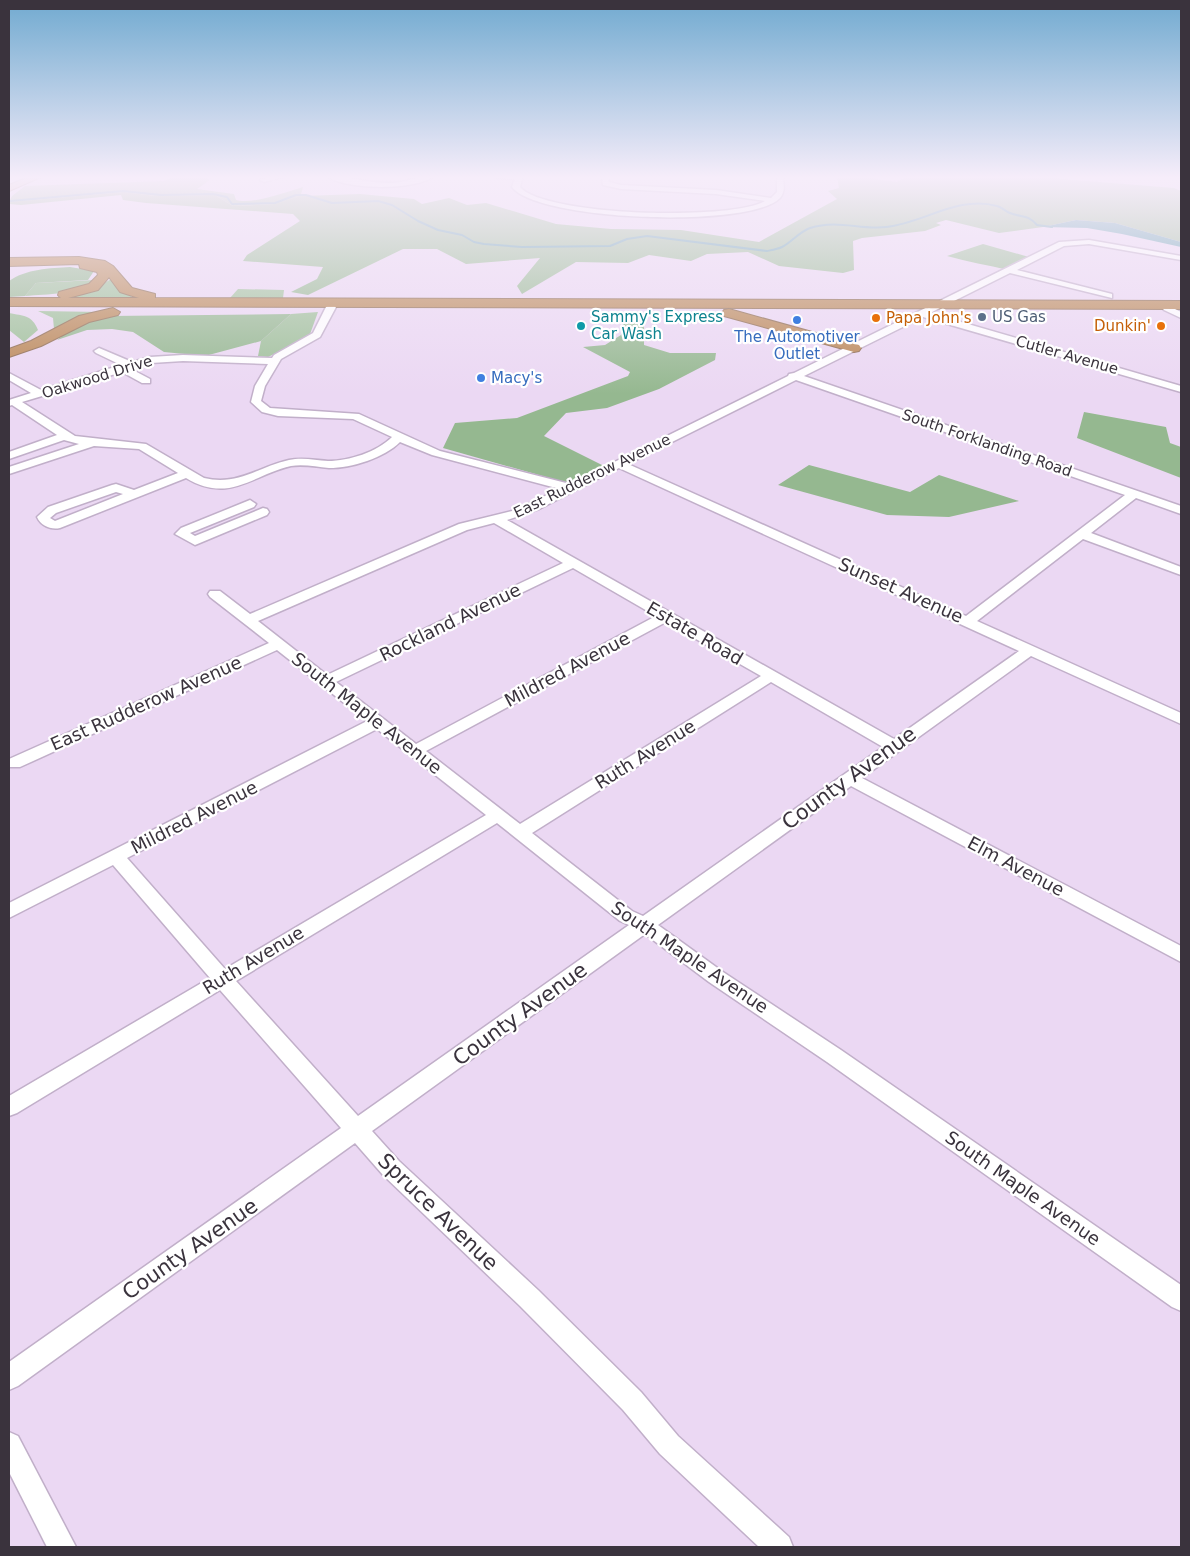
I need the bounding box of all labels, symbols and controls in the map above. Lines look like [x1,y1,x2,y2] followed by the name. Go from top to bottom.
[591,308,723,343] place label: Sammy's Express Car Wash
[992,308,1046,326] place label: US Gas
[886,309,972,327] place label: Papa John's
[976,311,988,323] marker: US Gas
[870,312,882,324] marker: Papa John's
[791,314,803,326] marker: The Automotiver Outlet
[1094,317,1151,335] place label: Dunkin'
[575,320,587,332] marker: Sammy's Express Car Wash
[1155,320,1167,332] marker: Dunkin'
[733,328,861,363] place label: The Automotiver Outlet
[1014,332,1120,378] street label: Cutler Avenue
[40,352,154,402] street label: Oakwood Drive
[491,369,542,387] place label: Macy's
[475,372,487,384] marker: Macy's
[900,405,1074,481] street label: South Forklanding Road
[511,430,673,522] street label: East Rudderow Avenue
[835,553,967,627] street label: Sunset Avenue
[376,579,524,665] street label: Rockland Avenue
[643,597,747,669] street label: Estate Road
[501,627,633,711] street label: Mildred Avenue
[288,648,446,778] street label: South Maple Avenue
[47,651,245,755] street label: East Rudderow Avenue
[591,715,699,793] street label: Ruth Avenue
[777,721,921,835] street label: County Avenue
[127,776,261,858] street label: Mildred Avenue
[964,832,1068,900] street label: Elm Avenue
[608,897,772,1017] street label: South Maple Avenue
[199,922,307,998] street label: Ruth Avenue
[448,957,592,1071] street label: County Avenue
[941,1126,1105,1250] street label: South Maple Avenue
[373,1149,503,1275] street label: Spruce Avenue
[118,1193,262,1305] street label: County Avenue

